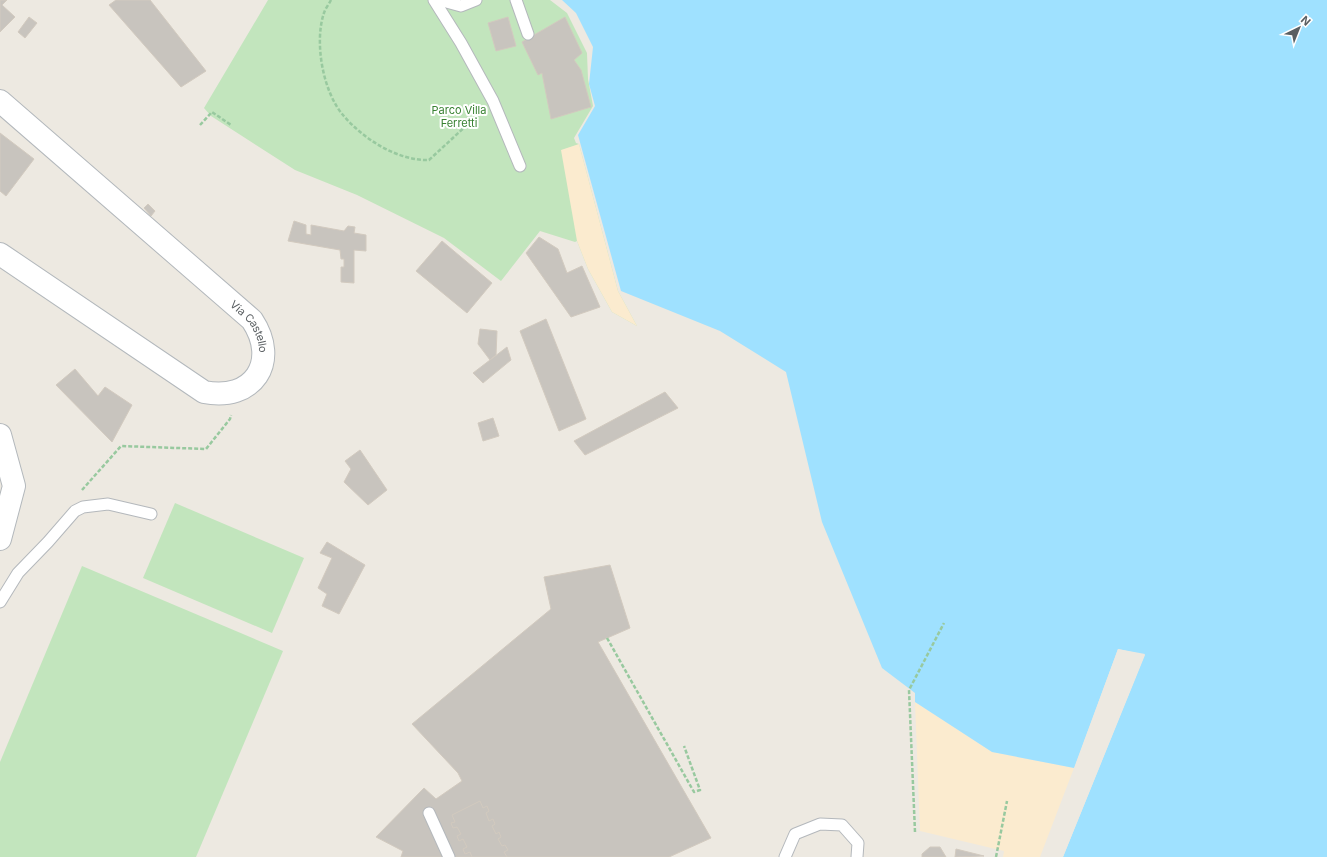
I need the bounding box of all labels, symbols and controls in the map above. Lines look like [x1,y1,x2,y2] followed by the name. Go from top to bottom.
[1279,8,1319,48] north arrow
[1298,13,1314,29] text: N
[432,103,486,130] park label: Parco Villa Ferretti
[227,297,270,354] street label: Via Castello

